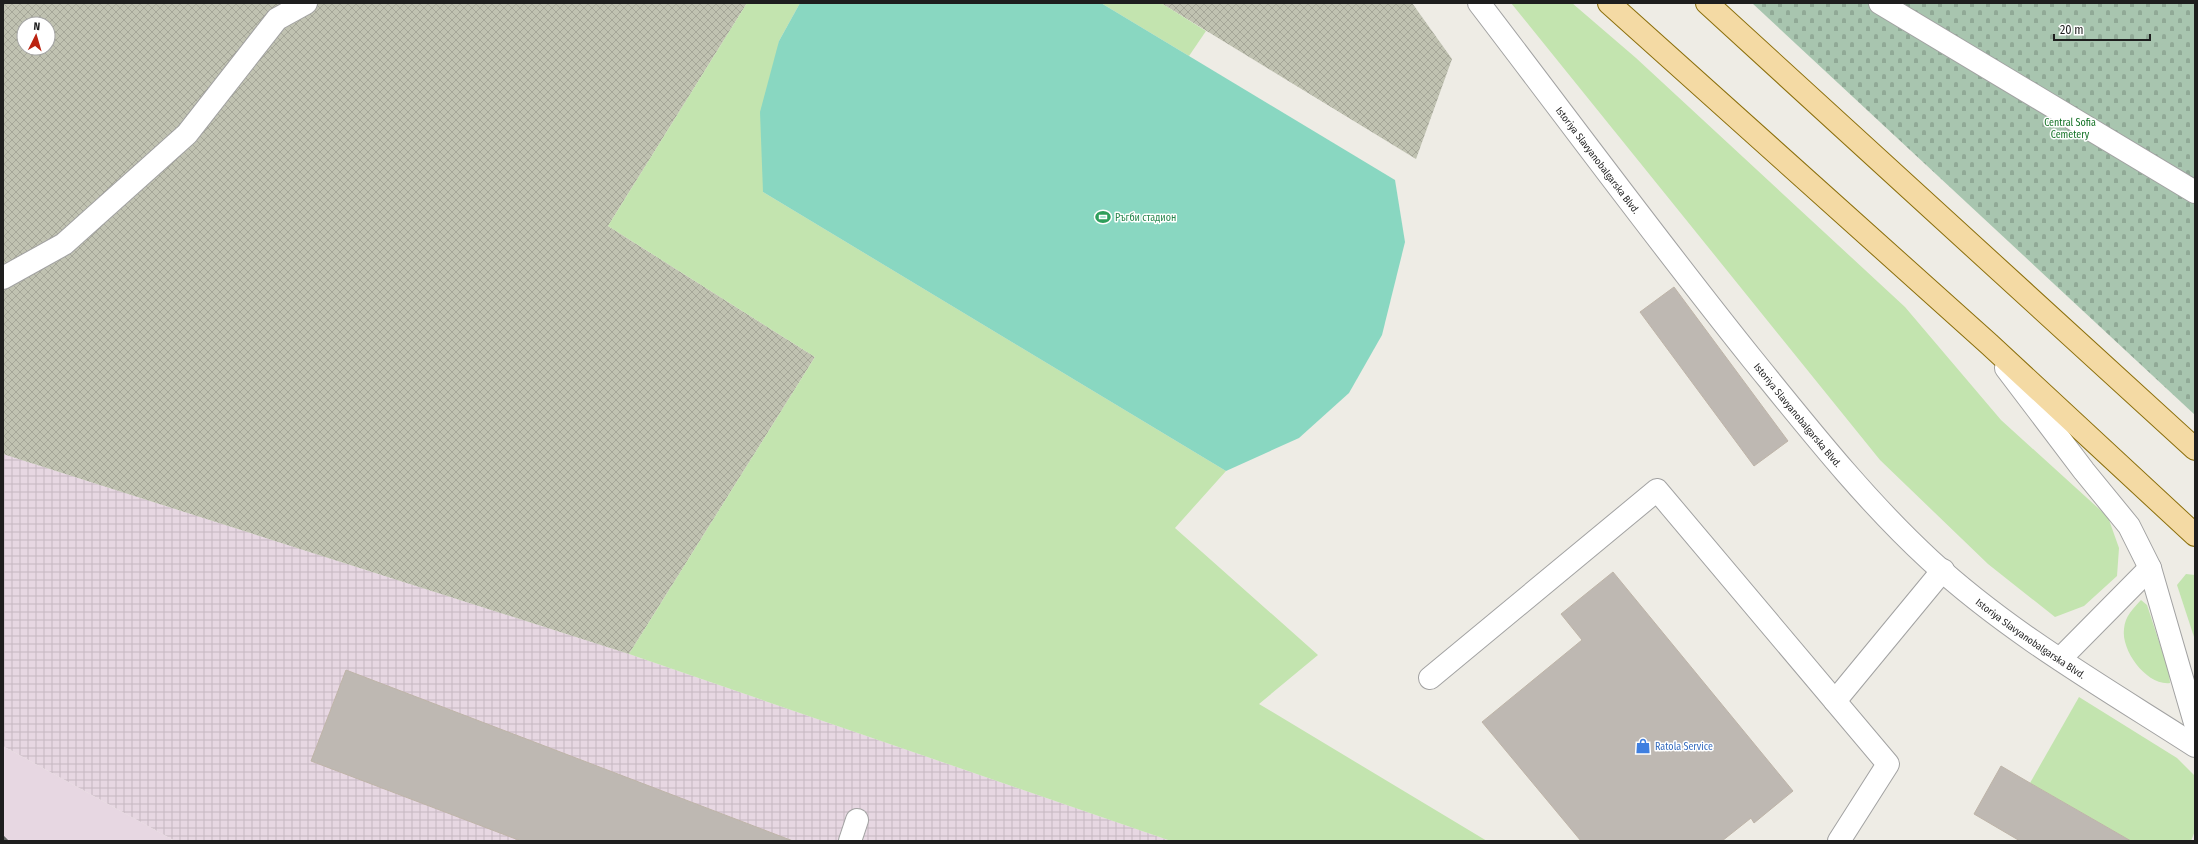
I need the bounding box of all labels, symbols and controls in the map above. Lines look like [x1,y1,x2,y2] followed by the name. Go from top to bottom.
[16,16,56,56] north arrow
[2054,16,2150,42] scale bar
[33,20,41,33] text: N
[2060,23,2084,37] text: 20 m
[1553,105,1642,216] street label: Istoriya Slavyanobalgarska Blvd.
[2044,117,2096,141] park label: Central Sofia Cemetery
[1094,208,1112,226] sports icon: Ръгби стадион
[1115,212,1176,224] place label: Ръгби стадион
[1751,361,1844,470] street label: Istoriya Slavyanobalgarska Blvd.
[1973,596,2087,682] street label: Istoriya Slavyanobalgarska Blvd.
[1634,737,1652,755] shop icon: Ratola Service
[1655,741,1713,753] place label: Ratola Service

